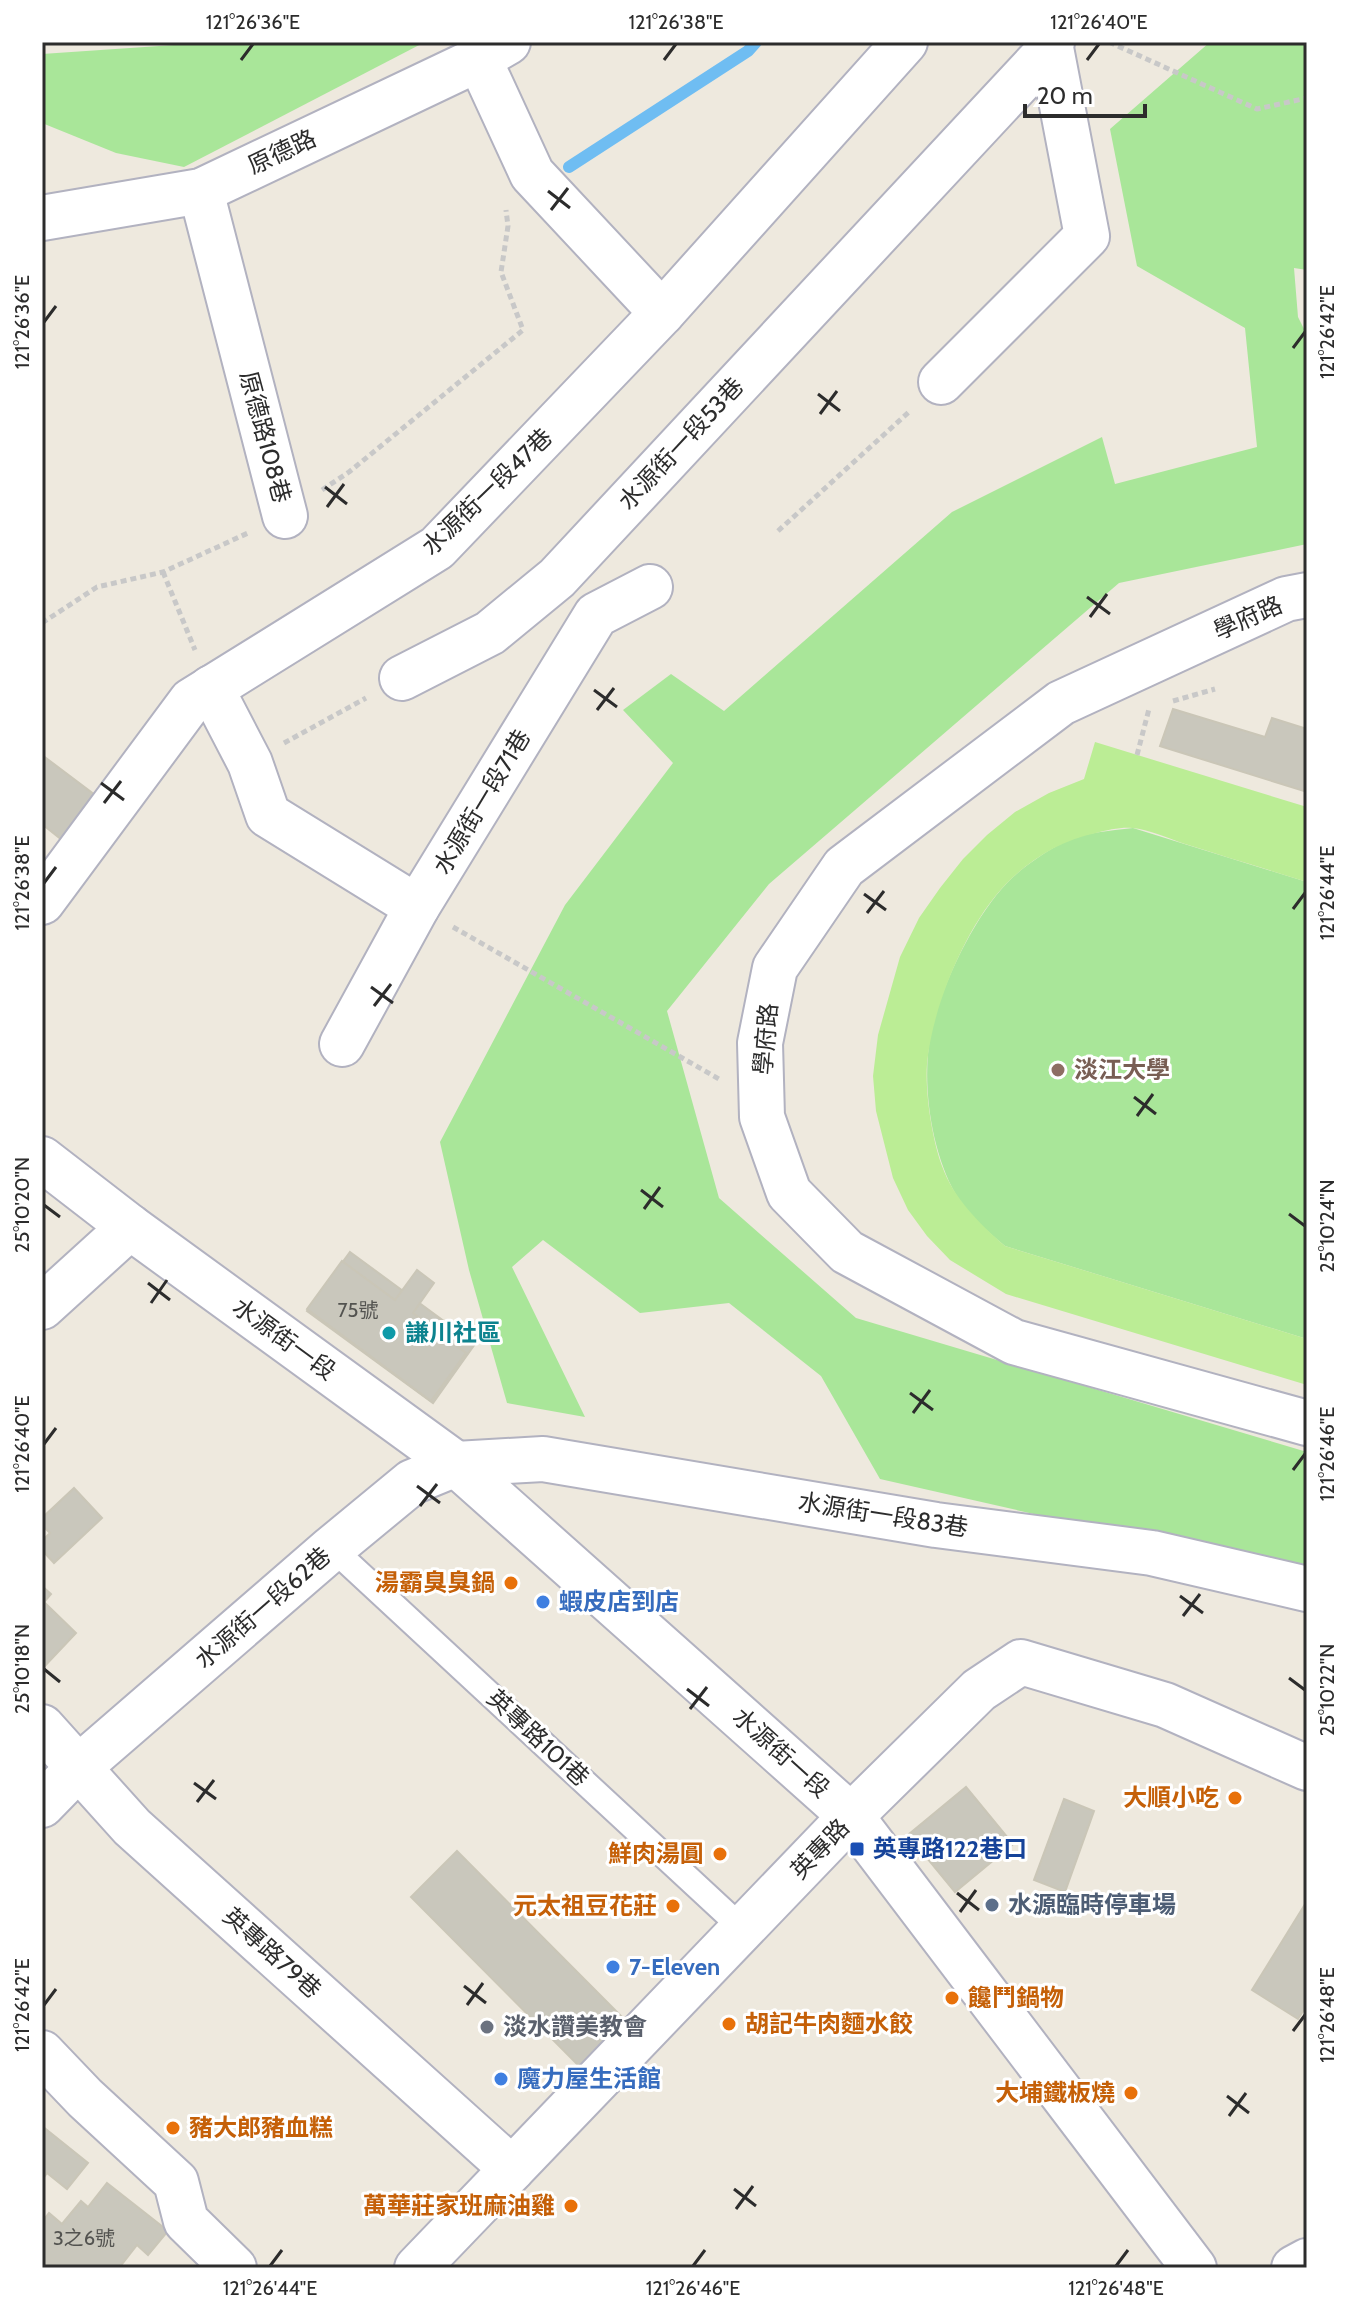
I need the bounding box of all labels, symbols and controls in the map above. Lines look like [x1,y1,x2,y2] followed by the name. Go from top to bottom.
[206,10,300,34] text: 121°26'36"E
[628,10,724,34] text: 121°26'38"E
[1050,10,1148,34] text: 121°26'40"E
[1025,68,1145,118] scale bar
[1037,81,1093,110] text: 20 m
[243,123,321,180] street label: 原德路
[10,275,34,369] text: 121°26'36"E
[1315,285,1339,379] text: 121°26'42"E
[234,368,297,506] street label: 原德路108巷
[612,372,749,516] street label: 水源街一段53巷
[415,422,558,561] street label: 水源街一段47巷
[1209,590,1287,645] street label: 學府路
[427,724,536,879] street label: 水源街一段71巷
[10,835,34,931] text: 121°26'38"E
[1315,846,1339,940] text: 121°26'44"E
[748,1002,783,1076] street label: 學府路
[1074,1055,1170,1084] place label: 淡江大學
[1049,1061,1067,1079] marker: 淡江大學
[10,1157,34,1253] text: 25°10'20"N
[1315,1179,1339,1273] text: 25°10'24"N
[227,1292,341,1386] street label: 水源街一段
[338,1298,378,1322] house number: 75號
[405,1318,501,1347] place label: 謙川社區
[380,1324,398,1342] marker: 謙川社區
[10,1395,34,1493] text: 121°26'40"E
[1315,1407,1339,1501] text: 121°26'46"E
[796,1487,970,1542] street label: 水源街一段83巷
[189,1541,336,1674] street label: 水源街一段62巷
[375,1568,495,1597] place label: 湯霸臭臭鍋
[502,1574,520,1592] marker: 湯霸臭臭鍋
[559,1587,679,1616] place label: 蝦皮店到店
[534,1593,552,1611] marker: 蝦皮店到店
[10,1624,34,1714] text: 25°10'18"N
[1315,1644,1339,1736] text: 25°10'22"N
[481,1683,595,1792] street label: 英專路101巷
[727,1702,836,1804] street label: 水源街一段
[1123,1783,1219,1812] place label: 大順小吃
[1226,1789,1244,1807] marker: 大順小吃
[784,1813,855,1885] street label: 英專路
[873,1834,1027,1863] place label: 英專路122巷口
[608,1839,704,1868] place label: 鮮肉湯圓
[848,1840,866,1858] marker: 英專路122巷口
[711,1845,729,1863] marker: 鮮肉湯圓
[1008,1890,1176,1919] place label: 水源臨時停車場
[513,1891,657,1920] place label: 元太祖豆花莊
[983,1896,1001,1914] marker: 水源臨時停車場
[664,1897,682,1915] marker: 元太祖豆花莊
[217,1901,327,2004] street label: 英專路79巷
[629,1952,720,1981] place label: 7-Eleven
[10,1958,34,2052] text: 121°26'42"E
[604,1958,622,1976] marker: 7-Eleven
[1315,1967,1339,2063] text: 121°26'48"E
[968,1983,1064,2012] place label: 饞鬥鍋物
[943,1989,961,2007] marker: 饞鬥鍋物
[745,2009,913,2038] place label: 胡記牛肉麵水餃
[503,2012,647,2041] place label: 淡水讚美教會
[720,2015,738,2033] marker: 胡記牛肉麵水餃
[478,2018,496,2036] marker: 淡水讚美教會
[517,2064,661,2093] place label: 魔力屋生活館
[492,2070,510,2088] marker: 魔力屋生活館
[995,2078,1115,2107] place label: 大埔鐵板燒
[1122,2084,1140,2102] marker: 大埔鐵板燒
[189,2113,333,2142] place label: 豬大郎豬血糕
[164,2119,182,2137] marker: 豬大郎豬血糕
[363,2191,555,2220] place label: 萬華莊家班麻油雞
[562,2197,580,2215] marker: 萬華莊家班麻油雞
[53,2226,115,2250] house number: 3之6號
[223,2276,317,2300] text: 121°26'44"E
[646,2276,740,2300] text: 121°26'46"E
[1068,2276,1164,2300] text: 121°26'48"E

